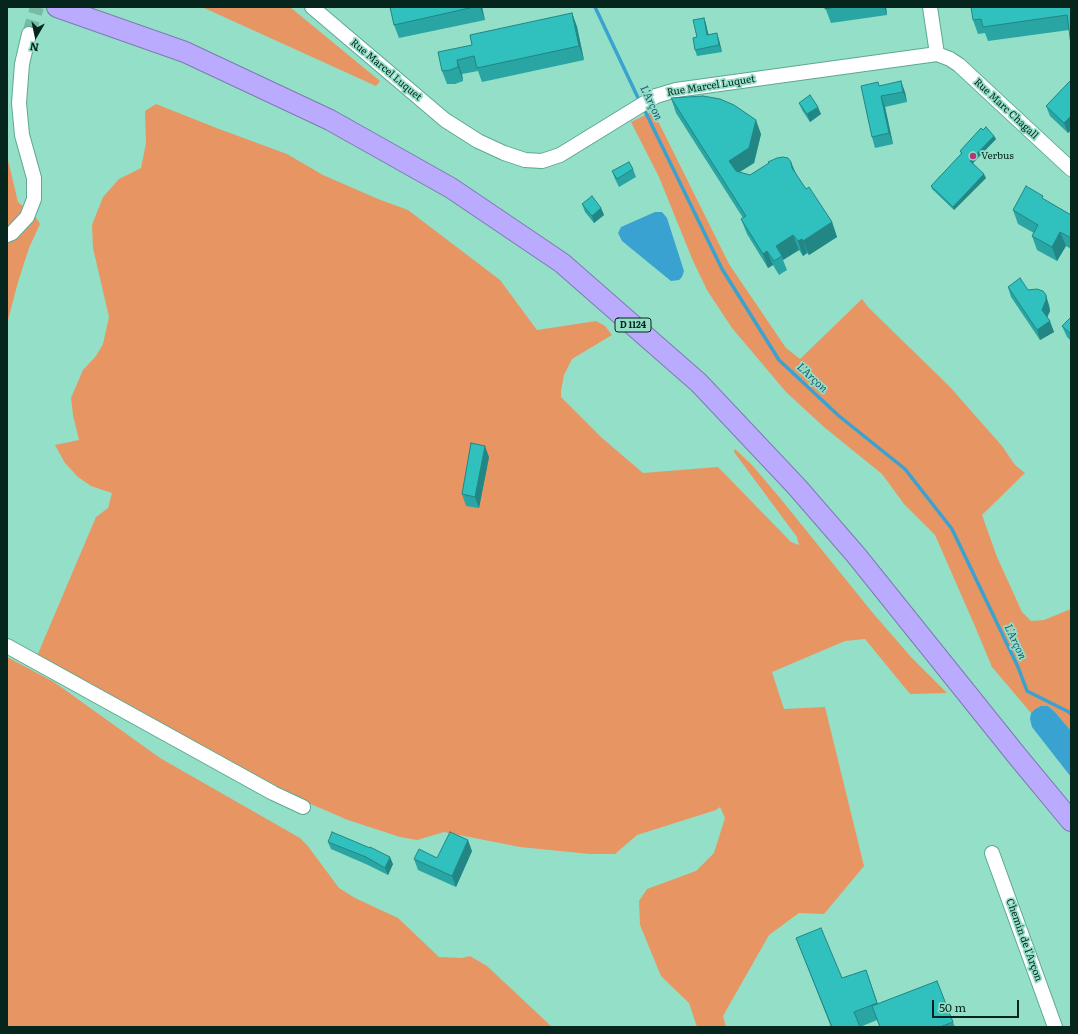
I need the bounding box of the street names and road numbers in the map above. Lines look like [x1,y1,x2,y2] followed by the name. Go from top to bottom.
[348,37,424,103] street label: Rue Marcel Luquet
[666,73,756,99] street label: Rue Marcel Luquet
[971,76,1041,142] street label: Rue Marc Chagall
[615,318,651,332] road number: D 1124
[1003,897,1045,983] street label: Chemin de l'Arçon

